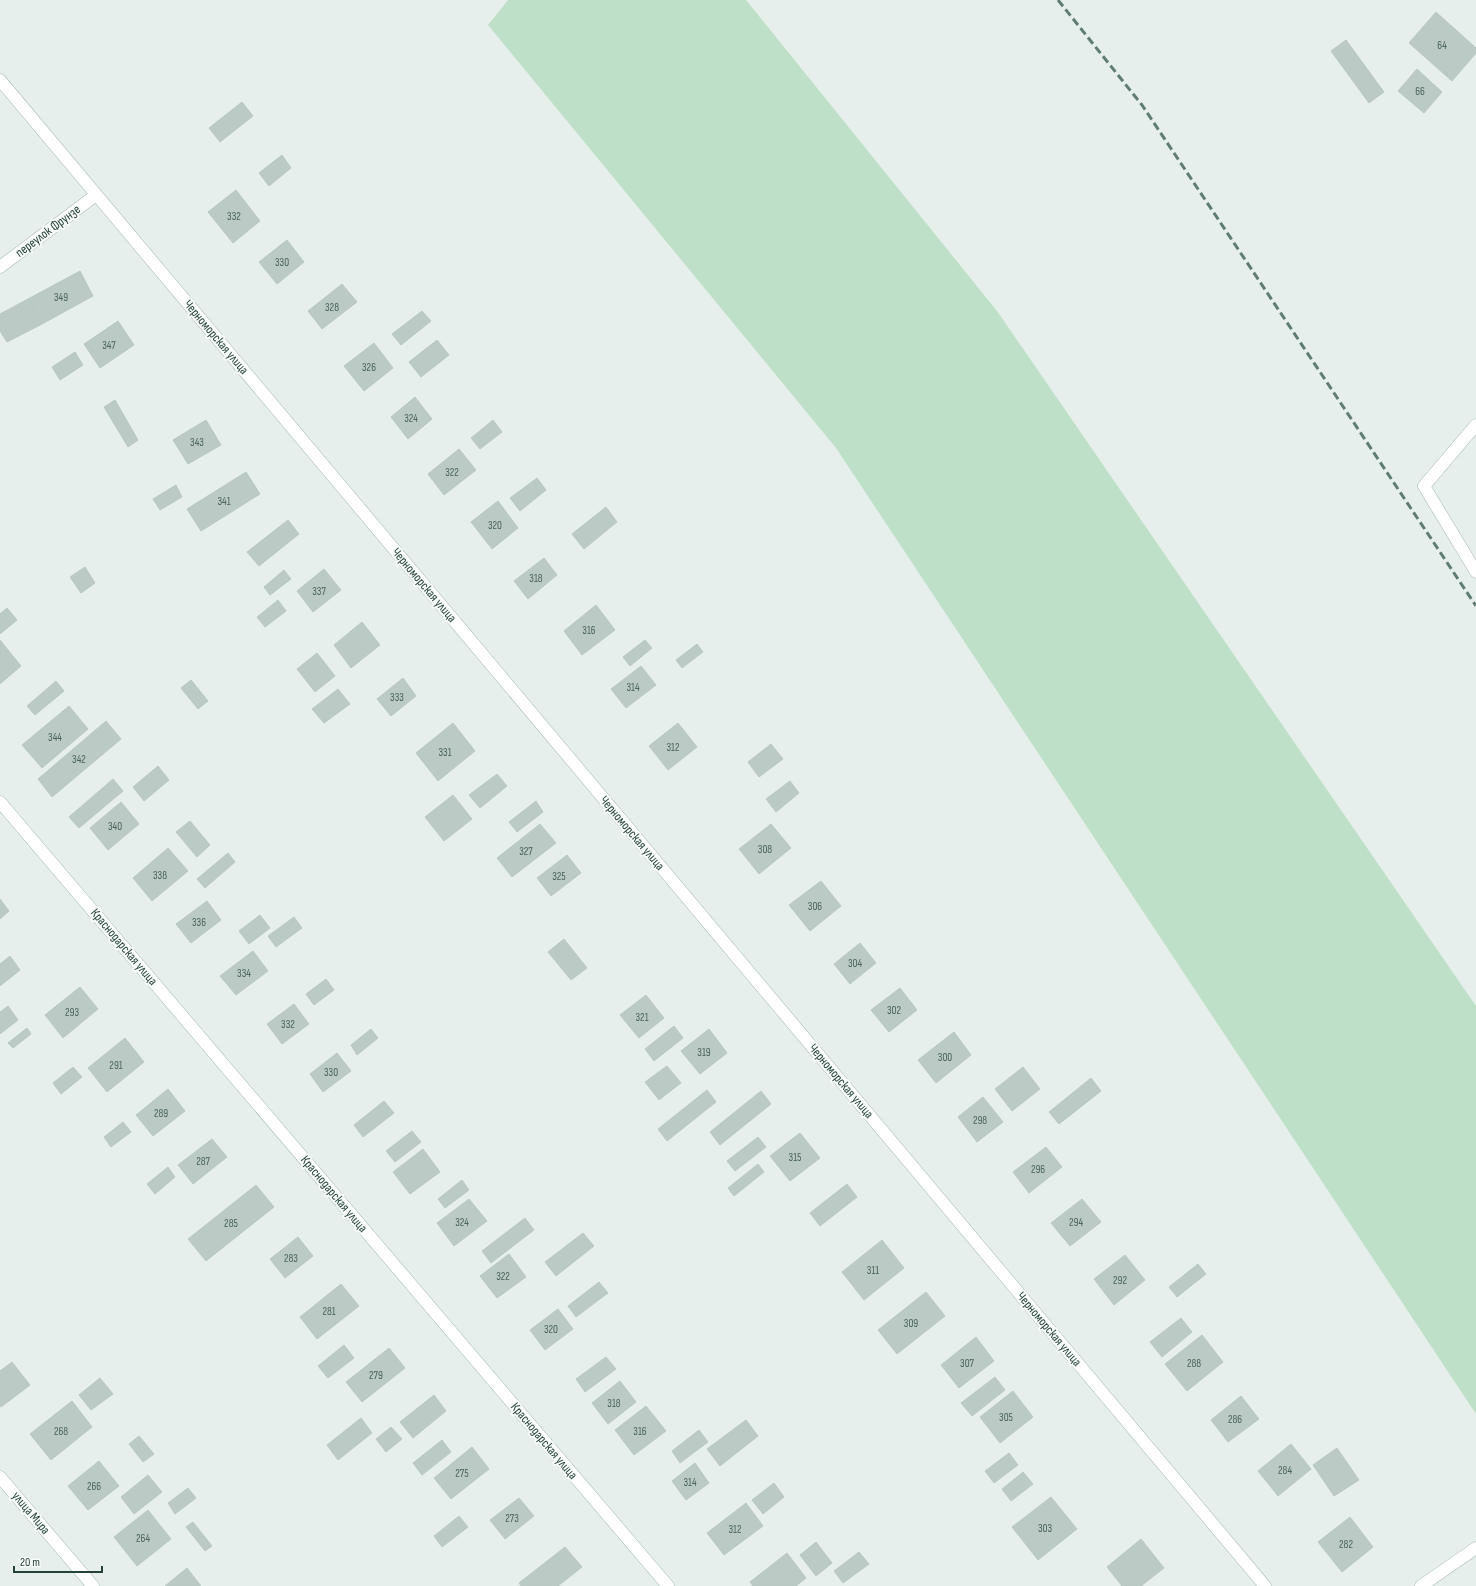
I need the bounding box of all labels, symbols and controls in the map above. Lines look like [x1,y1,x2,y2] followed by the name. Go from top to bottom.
[1437,39,1447,52] house number: 64
[1415,85,1425,98] house number: 66
[12,201,84,261] street label: переулок Фрунзе
[227,210,241,223] house number: 332
[275,256,289,269] house number: 330
[54,291,68,304] house number: 349
[180,296,252,378] street label: Черноморская улица
[325,301,339,314] house number: 328
[102,339,116,352] house number: 347
[362,361,376,374] house number: 326
[404,412,418,425] house number: 324
[190,436,204,449] house number: 343
[445,466,459,479] house number: 322
[217,495,231,508] house number: 341
[488,519,502,532] house number: 320
[388,544,460,626] street label: Черноморская улица
[529,572,543,585] house number: 318
[312,585,326,598] house number: 337
[582,624,596,637] house number: 316
[626,681,640,694] house number: 314
[390,691,404,704] house number: 333
[48,731,62,744] house number: 344
[666,741,680,754] house number: 312
[438,746,452,759] house number: 331
[72,753,86,766] house number: 342
[596,792,668,874] street label: Черноморская улица
[108,820,122,833] house number: 340
[758,843,772,856] house number: 308
[519,845,533,858] house number: 327
[153,869,167,882] house number: 338
[552,870,566,883] house number: 325
[808,900,822,913] house number: 306
[87,905,161,989] street label: Краснодарская улица
[192,916,206,929] house number: 336
[848,957,862,970] house number: 304
[237,967,251,980] house number: 334
[887,1004,901,1017] house number: 302
[65,1006,79,1019] house number: 293
[635,1011,649,1024] house number: 321
[281,1018,295,1031] house number: 332
[805,1040,877,1122] street label: Черноморская улица
[697,1046,711,1059] house number: 319
[938,1051,952,1064] house number: 300
[109,1059,123,1072] house number: 291
[324,1066,338,1079] house number: 330
[154,1107,168,1120] house number: 289
[973,1114,987,1127] house number: 298
[789,1151,801,1164] house number: 315
[297,1152,371,1236] street label: Краснодарская улица
[196,1155,210,1168] house number: 287
[1031,1163,1045,1176] house number: 296
[455,1216,469,1229] house number: 324
[1069,1216,1083,1229] house number: 294
[224,1217,238,1230] house number: 285
[284,1252,298,1265] house number: 283
[867,1264,879,1277] house number: 311
[496,1270,510,1283] house number: 322
[1113,1274,1127,1287] house number: 292
[1013,1288,1085,1370] street label: Черноморская улица
[322,1305,336,1318] house number: 281
[904,1317,918,1330] house number: 309
[544,1323,558,1336] house number: 320
[960,1357,975,1370] house number: 307
[1187,1357,1201,1370] house number: 288
[369,1369,383,1382] house number: 279
[607,1397,621,1410] house number: 318
[507,1399,581,1483] street label: Краснодарская улица
[999,1411,1013,1424] house number: 305
[1228,1413,1242,1426] house number: 286
[54,1425,68,1438] house number: 268
[633,1425,647,1438] house number: 316
[1278,1464,1292,1477] house number: 284
[455,1467,469,1480] house number: 275
[683,1476,697,1489] house number: 314
[87,1480,101,1493] house number: 266
[8,1488,54,1538] street label: улица Мира
[505,1512,519,1525] house number: 273
[1038,1522,1052,1535] house number: 303
[728,1523,742,1536] house number: 312
[136,1532,150,1545] house number: 264
[1339,1538,1353,1551] house number: 282
[14,1548,102,1574] scale bar
[20,1555,40,1570] text: 20 m

